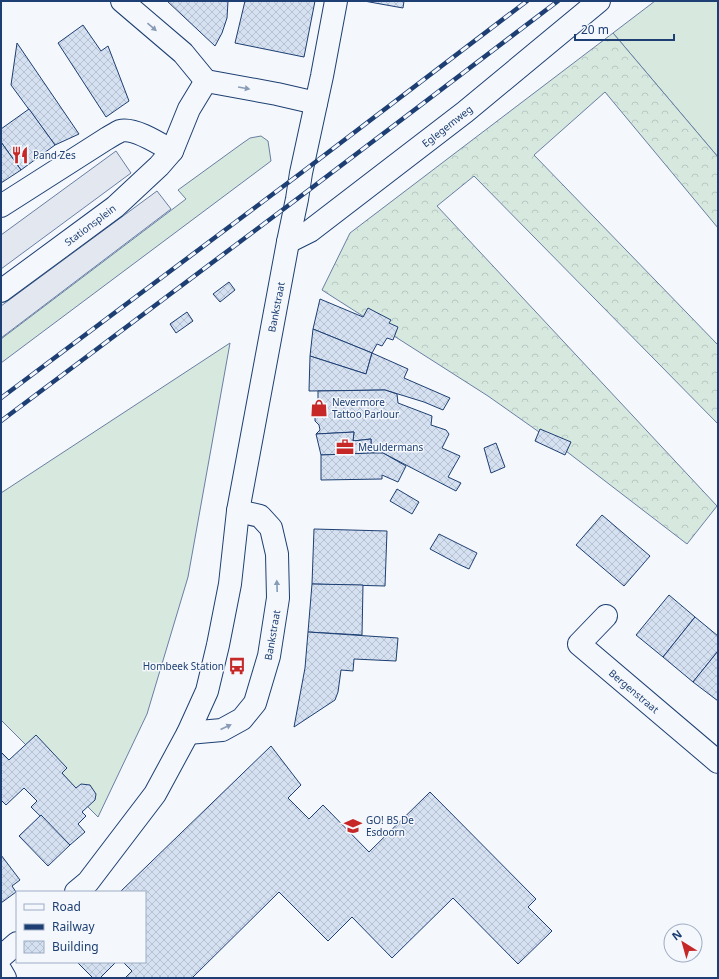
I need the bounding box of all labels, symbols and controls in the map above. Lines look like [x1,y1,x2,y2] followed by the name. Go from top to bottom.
[575,16,674,42] scale bar
[581,21,609,38] text: 20 m
[147,22,157,31] one-way arrow
[238,85,250,91] one-way arrow
[419,102,475,150] street label: Eglegemweg
[10,145,30,165] restaurant icon: Pand Zes
[33,148,76,162] place label: Pand Zes
[61,201,119,249] street label: Stationsplein
[264,280,288,333] street label: Bankstraat
[332,395,399,421] place label: Nevermore Tattoo Parlour
[309,398,329,418] shop icon: Nevermore Tattoo Parlour
[335,437,355,457] office icon: Meuldermans
[358,440,424,454] place label: Meuldermans
[274,580,281,592] one-way arrow
[261,608,283,661] street label: Bankstraat
[227,656,247,676] bus stop icon: Hombeek Station
[143,659,224,673] place label: Hombeek Station
[606,666,662,716] street label: Bergenstraat
[221,724,232,730] one-way arrow
[366,813,414,839] place label: GO! BS De Esdoorn
[343,816,363,836] school or university icon: GO! BS De Esdoorn
[16,891,146,963] legend
[52,898,81,915] text: Road
[52,918,96,935] text: Railway
[663,923,703,963] north arrow
[669,926,685,943] text: N
[52,938,99,955] text: Building

